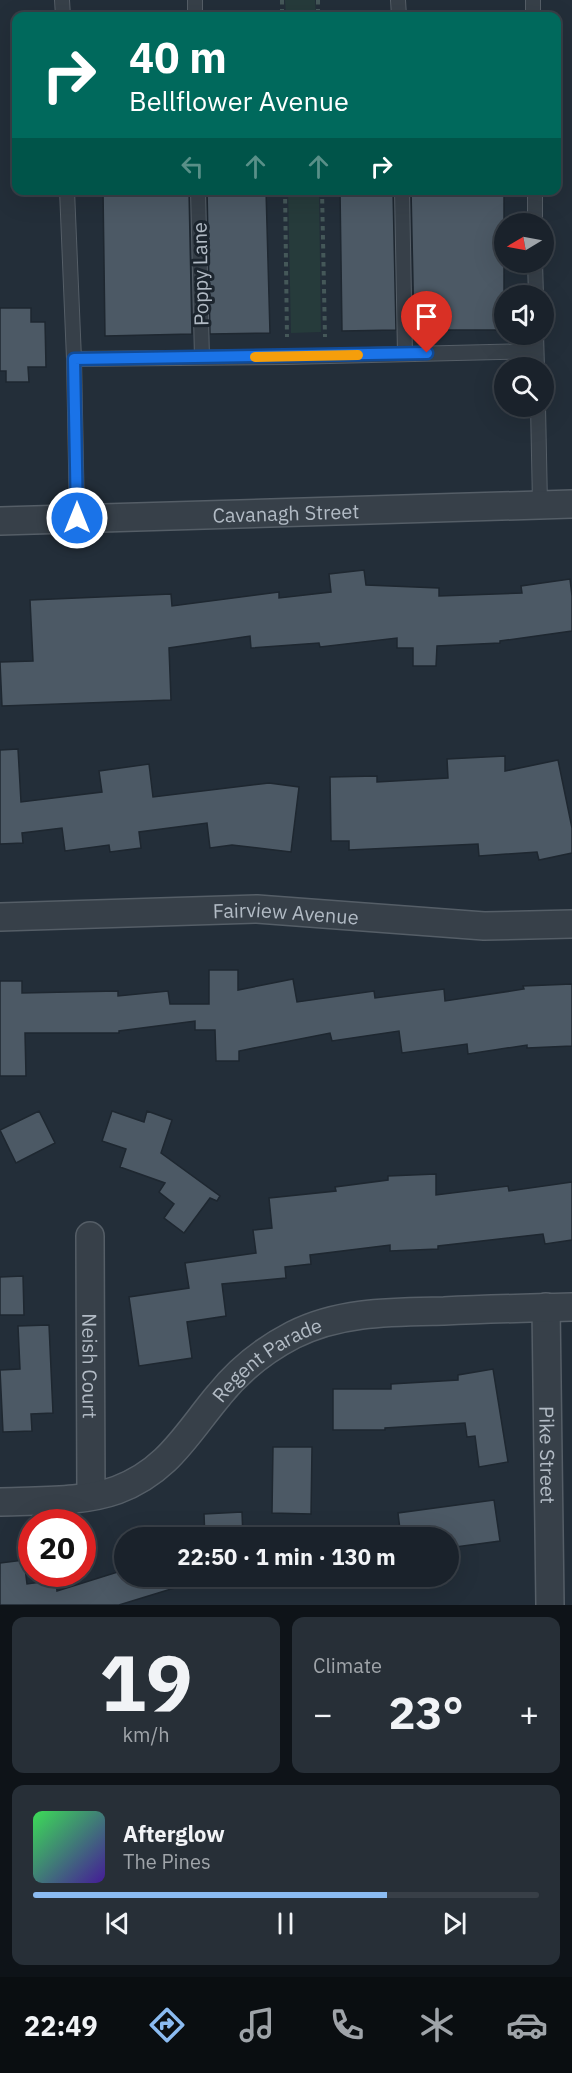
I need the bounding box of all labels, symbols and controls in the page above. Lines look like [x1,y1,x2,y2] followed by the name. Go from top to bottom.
[129,30,227,85] text: 40 m
[30,36,108,114] icon: right
[129,83,349,118] text: Bellflower Avenue
[176,150,209,183] icon: left
[239,150,272,183] icon: ahead
[302,150,335,183] icon: ahead
[365,150,398,183] icon: right
[494,213,554,273] north arrow
[494,213,554,417] map controls
[186,222,214,326] street label: Poppy Lane
[494,285,554,345] button: sound
[401,291,452,353] pin
[410,300,443,333] icon: arrive
[494,357,554,417] button: search
[45,486,109,550] position arrow
[212,497,360,528] street label: Cavanagh Street
[212,895,360,930] street label: Fairview Avenue
[205,1311,325,1408] street label: Regent Parade
[77,1313,104,1419] street label: Neish Court
[534,1406,562,1504] street label: Pike Street
[18,1509,96,1587] speed limit sign: 20
[177,1542,396,1571] text: 22:50 · 1 min · 130 m
[99,1631,193,1732] text: 19
[313,1652,382,1679] text: Climate
[388,1683,464,1741] text: 23°
[313,1692,333,1735] text: −
[519,1692,539,1735] text: +
[122,1721,170,1748] text: km/h
[123,1819,225,1848] text: Afterglow
[123,1848,211,1875] text: The Pines
[101,1907,134,1940] icon: previous
[269,1907,302,1940] icon: pause
[438,1907,471,1940] icon: next
[146,2004,188,2046] icon: directions
[236,2004,278,2046] icon: music
[326,2004,368,2046] icon: phone
[416,2004,458,2046] icon: climate
[506,2004,548,2046] icon: car
[24,2008,98,2043] text: 22:49

